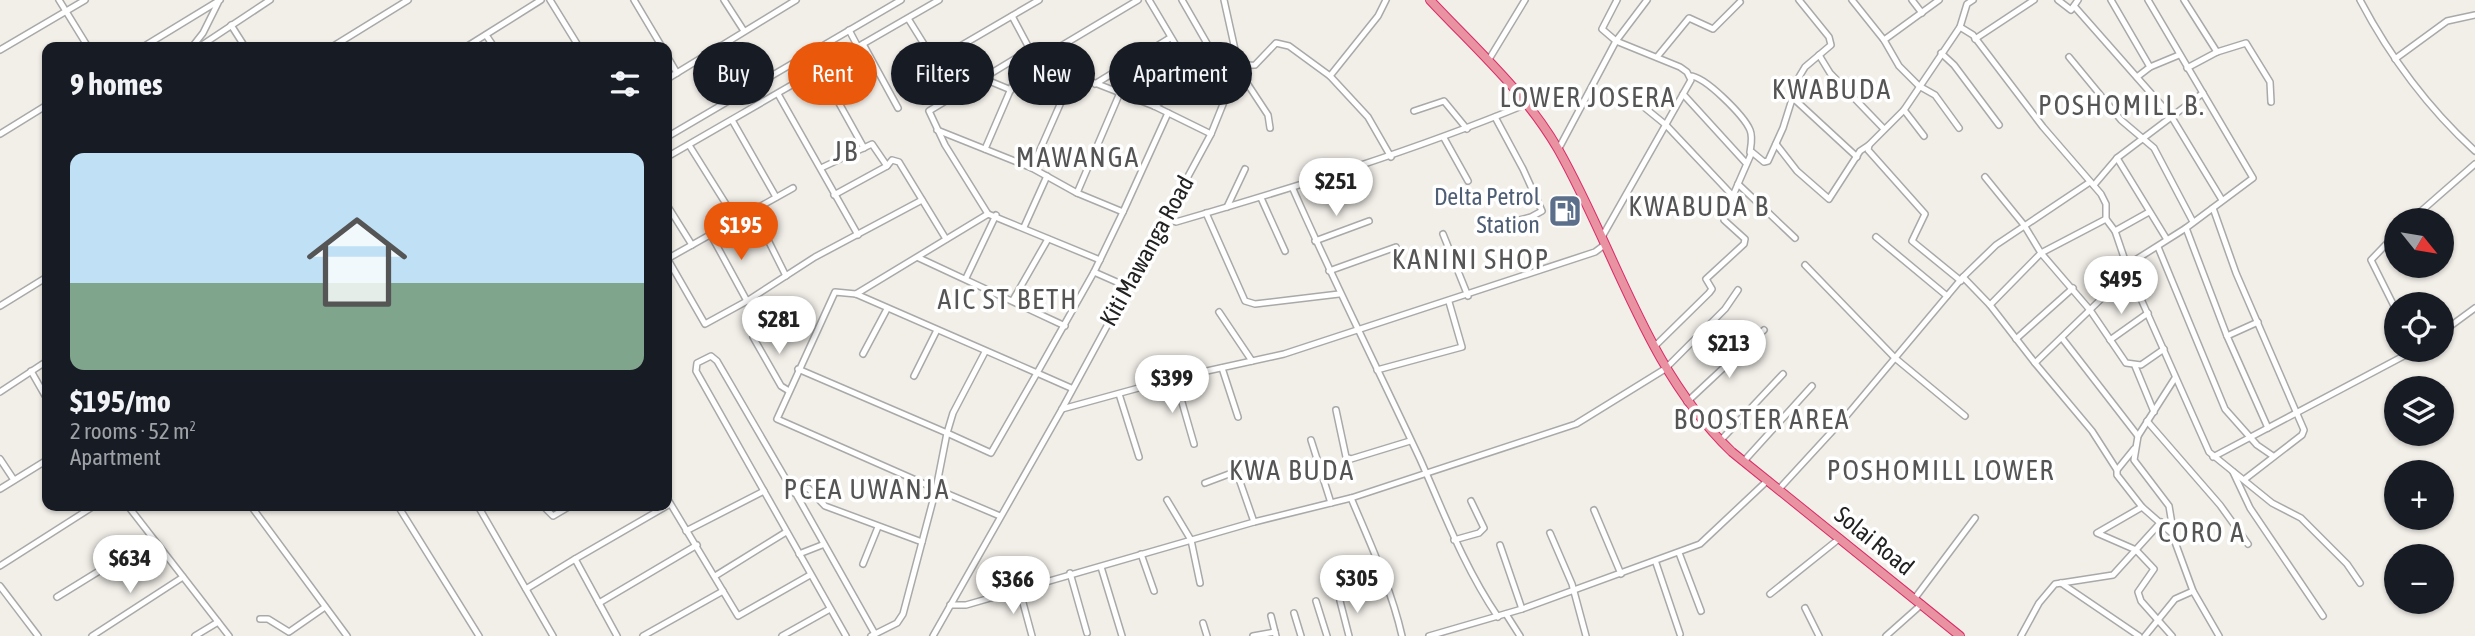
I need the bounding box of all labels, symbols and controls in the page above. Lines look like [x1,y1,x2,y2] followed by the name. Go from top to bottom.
[693,42,774,105] chip: Buy
[788,42,877,105] chip: Rent
[891,42,994,105] chip: Filters
[1008,42,1095,105] chip: New
[1109,42,1252,105] chip: Apartment
[606,65,644,103] icon: filters
[70,67,163,101] text: 9 homes
[1772,73,1892,105] district label: KWABUDA
[1499,81,1677,113] district label: LOWER JOSERA
[2038,89,2206,121] district label: POSHOMILL B.
[833,135,859,167] district label: JB
[1016,141,1140,173] district label: MAWANGA
[1295,158,1377,218] pin: $251
[1315,168,1357,194] text: $251
[1094,171,1199,330] street label: Kiti Mawanga Road
[1434,183,1541,238] place label: Delta Petrol Station
[1628,190,1770,222] district label: KWABUDA B
[1546,192,1584,230] fuel station icon: Delta Petrol Station
[294,199,420,325] icon: home
[700,202,782,262] pin: $195
[2384,208,2454,278] north arrow
[2384,208,2454,614] map controls
[720,212,762,238] text: $195
[1392,243,1550,275] district label: KANINI SHOP
[2080,256,2162,316] pin: $495
[2100,266,2142,292] text: $495
[938,283,1078,315] district label: AIC ST BETH
[2384,292,2454,362] button: locate
[738,296,820,356] pin: $281
[758,306,800,332] text: $281
[1688,320,1770,380] pin: $213
[1708,330,1750,356] text: $213
[1131,356,1213,415] pin: $399
[1151,365,1193,391] text: $399
[2384,376,2454,446] button: layers
[70,384,171,418] text: $195/mo
[1673,403,1851,435] district label: BOOSTER AREA
[70,418,196,444] text: 2 rooms · 52 m²
[70,444,161,470] text: Apartment
[1229,454,1355,486] district label: KWA BUDA
[1827,454,2055,486] district label: POSHOMILL LOWER
[2384,460,2454,530] button: +
[784,473,951,505] district label: PCEA UWANJA
[1829,501,1919,581] street label: Solai Road
[2158,516,2246,548] district label: CORO A
[89,536,171,595] pin: $634
[2384,544,2454,614] button: −
[109,545,151,571] text: $634
[972,556,1054,616] pin: $366
[1316,556,1398,615] pin: $305
[1336,565,1378,591] text: $305
[992,566,1034,592] text: $366

